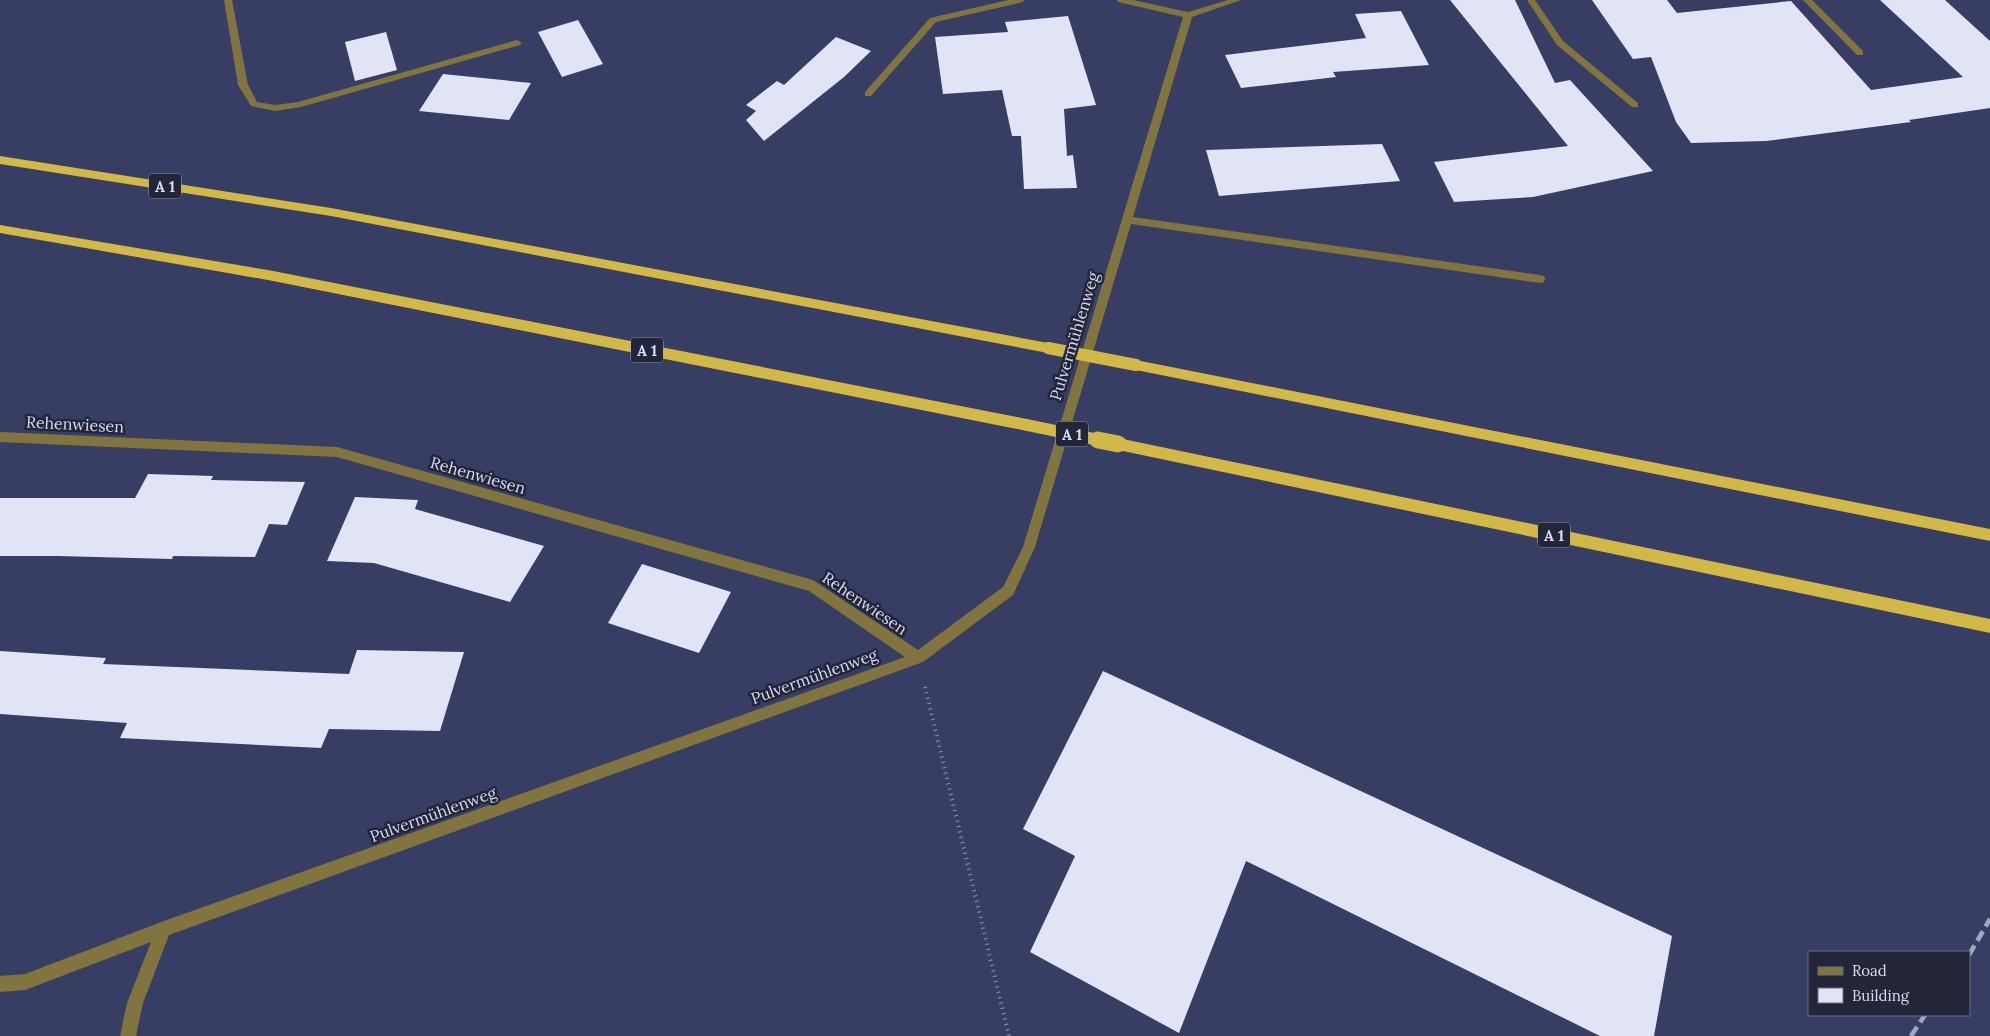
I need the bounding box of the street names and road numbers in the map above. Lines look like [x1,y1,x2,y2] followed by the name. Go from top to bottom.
[149,174,181,198] road number: A 1
[1045,268,1103,403] street label: Pulvermühlenweg
[631,338,663,362] road number: A 1
[25,411,125,437] street label: Rehenwiesen
[1056,422,1088,446] road number: A 1
[428,452,528,498] street label: Rehenwiesen
[1538,522,1570,548] road number: A 1
[819,567,911,639] street label: Rehenwiesen
[748,643,881,708] street label: Pulvermühlenweg
[367,781,500,846] street label: Pulvermühlenweg

